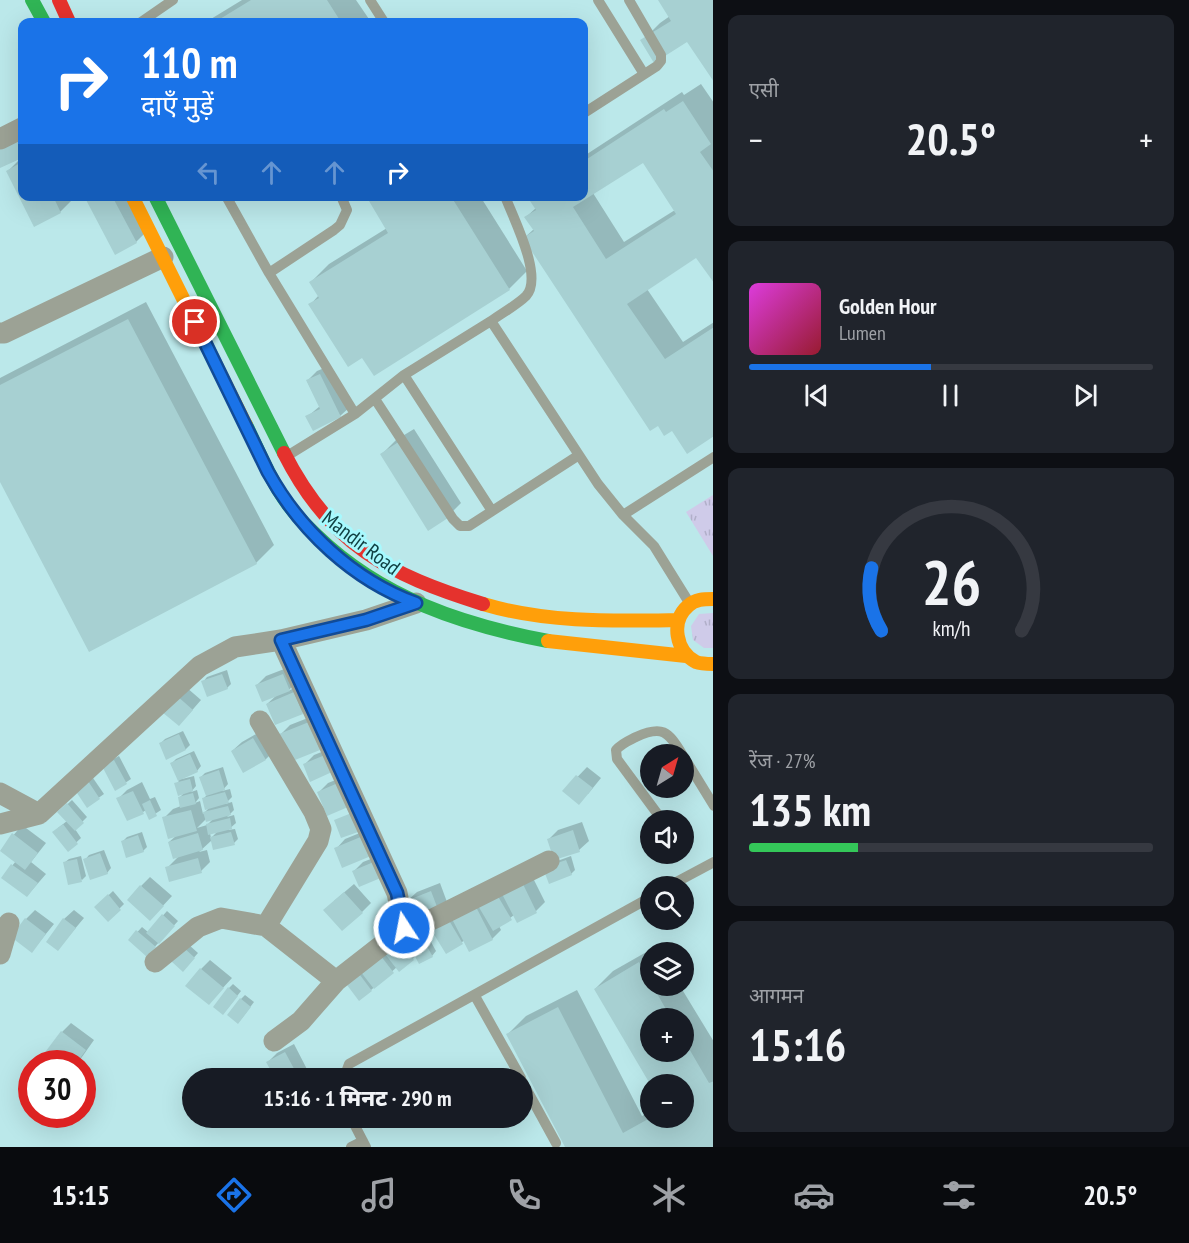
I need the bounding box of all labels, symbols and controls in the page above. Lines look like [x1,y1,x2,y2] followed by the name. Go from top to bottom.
[141,35,238,90] text: 110 m
[42,42,120,120] icon: right
[749,77,779,103] text: एसी
[141,88,214,122] text: दाएँ मुड़ें
[906,109,996,167] text: 20.5°
[749,118,763,161] text: −
[1139,118,1153,161] text: +
[192,156,225,189] icon: left
[255,156,288,189] icon: ahead
[318,156,351,189] icon: ahead
[381,156,414,189] icon: right
[839,292,937,320] text: Golden Hour
[169,296,220,347] pin
[178,305,211,338] icon: arrive
[839,320,886,346] text: Lumen
[800,379,833,412] icon: previous
[934,379,967,412] icon: pause
[1069,379,1102,412] icon: next
[317,505,406,581] street label: Mandir Road
[921,541,981,622] text: 26
[932,614,970,642] text: km/h
[640,744,694,798] north arrow
[640,744,694,1128] map controls
[749,748,816,774] text: रेंज · 27%
[749,780,871,838] text: 135 km
[640,810,694,864] button: sound
[640,876,694,930] button: search
[372,896,436,960] position arrow
[640,942,694,996] button: layers
[749,983,804,1009] text: आगमन
[640,1008,694,1062] button: +
[749,1015,846,1073] text: 15:16
[18,1050,96,1128] speed limit sign: 30
[640,1074,694,1128] button: −
[264,1084,452,1112] text: 15:16 · 1 मिनट · 290 m
[213,1174,255,1216] icon: directions
[358,1174,400,1216] icon: music
[503,1174,545,1216] icon: phone
[648,1174,690,1216] icon: climate
[793,1174,835,1216] icon: car
[938,1174,980,1216] icon: filters
[52,1178,110,1212] text: 15:15
[1083,1178,1137,1212] text: 20.5°

